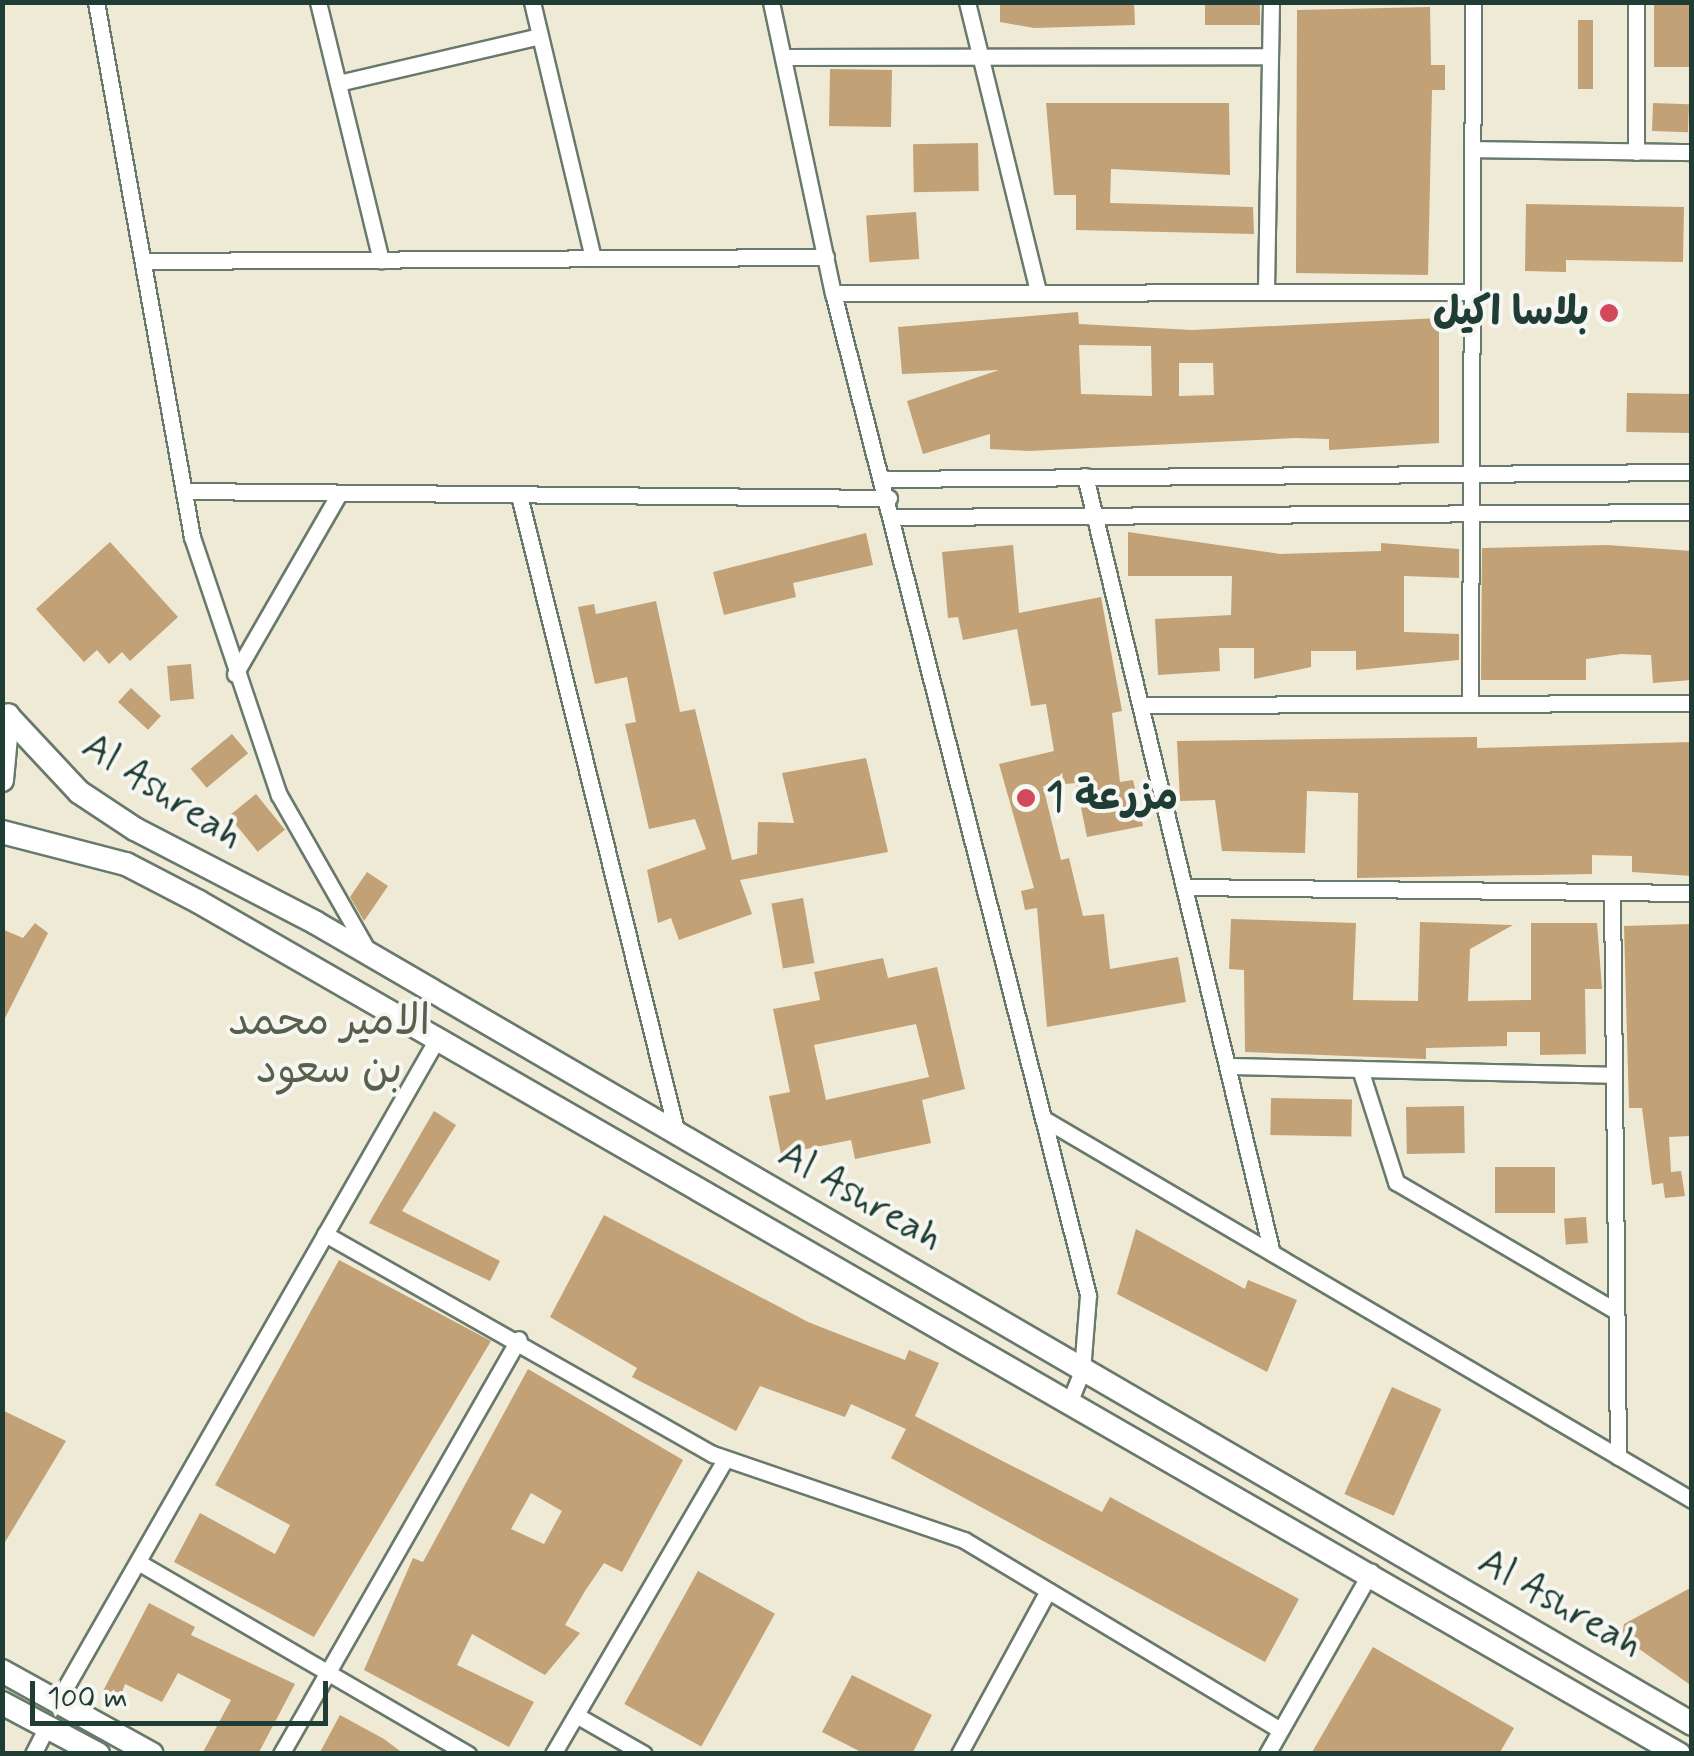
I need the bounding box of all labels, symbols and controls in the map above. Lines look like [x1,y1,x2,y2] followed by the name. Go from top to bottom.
[1433,289,1589,337] place label: بلاسا اكيل
[1598,302,1620,324] marker: بلاسا اكيل
[72,722,252,862] street label: Al Ashreah
[1046,774,1178,822] place label: مزرعة 1
[1015,787,1037,809] marker: مزرعة 1
[228,998,430,1096] district label: الامير محمد بن سعود
[769,1131,951,1263] street label: Al Ashreah
[1469,1538,1651,1670] street label: Al Ashreah
[35,1661,332,1723] scale bar
[47,1679,128,1718] text: 100 m

